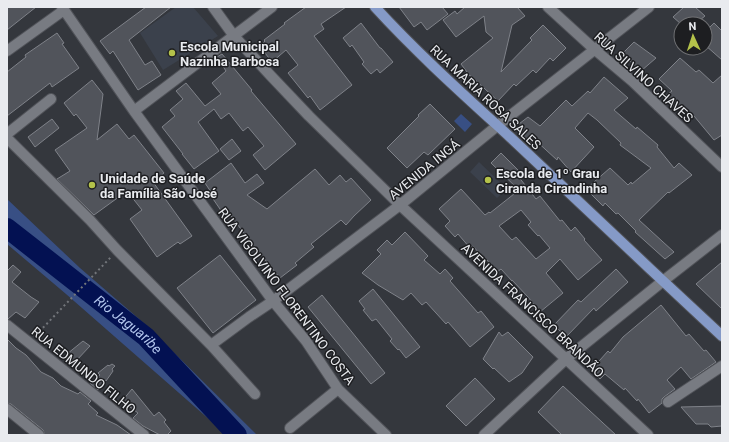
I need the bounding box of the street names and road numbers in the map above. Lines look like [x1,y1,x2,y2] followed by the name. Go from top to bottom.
[591,29,696,126] street label: RUA SILVINO CHAVES
[427,42,544,153] street label: RUA MARIA ROSA SALES
[386,136,463,202] street label: AVENIDA INGÁ
[215,205,358,388] street label: RUA VIGOLVINO FLORENTINO COSTA
[458,240,608,380] street label: AVENIDA FRANCISCO BRANDÃO
[29,324,139,417] street label: RUA EDMUNDO FILHO

